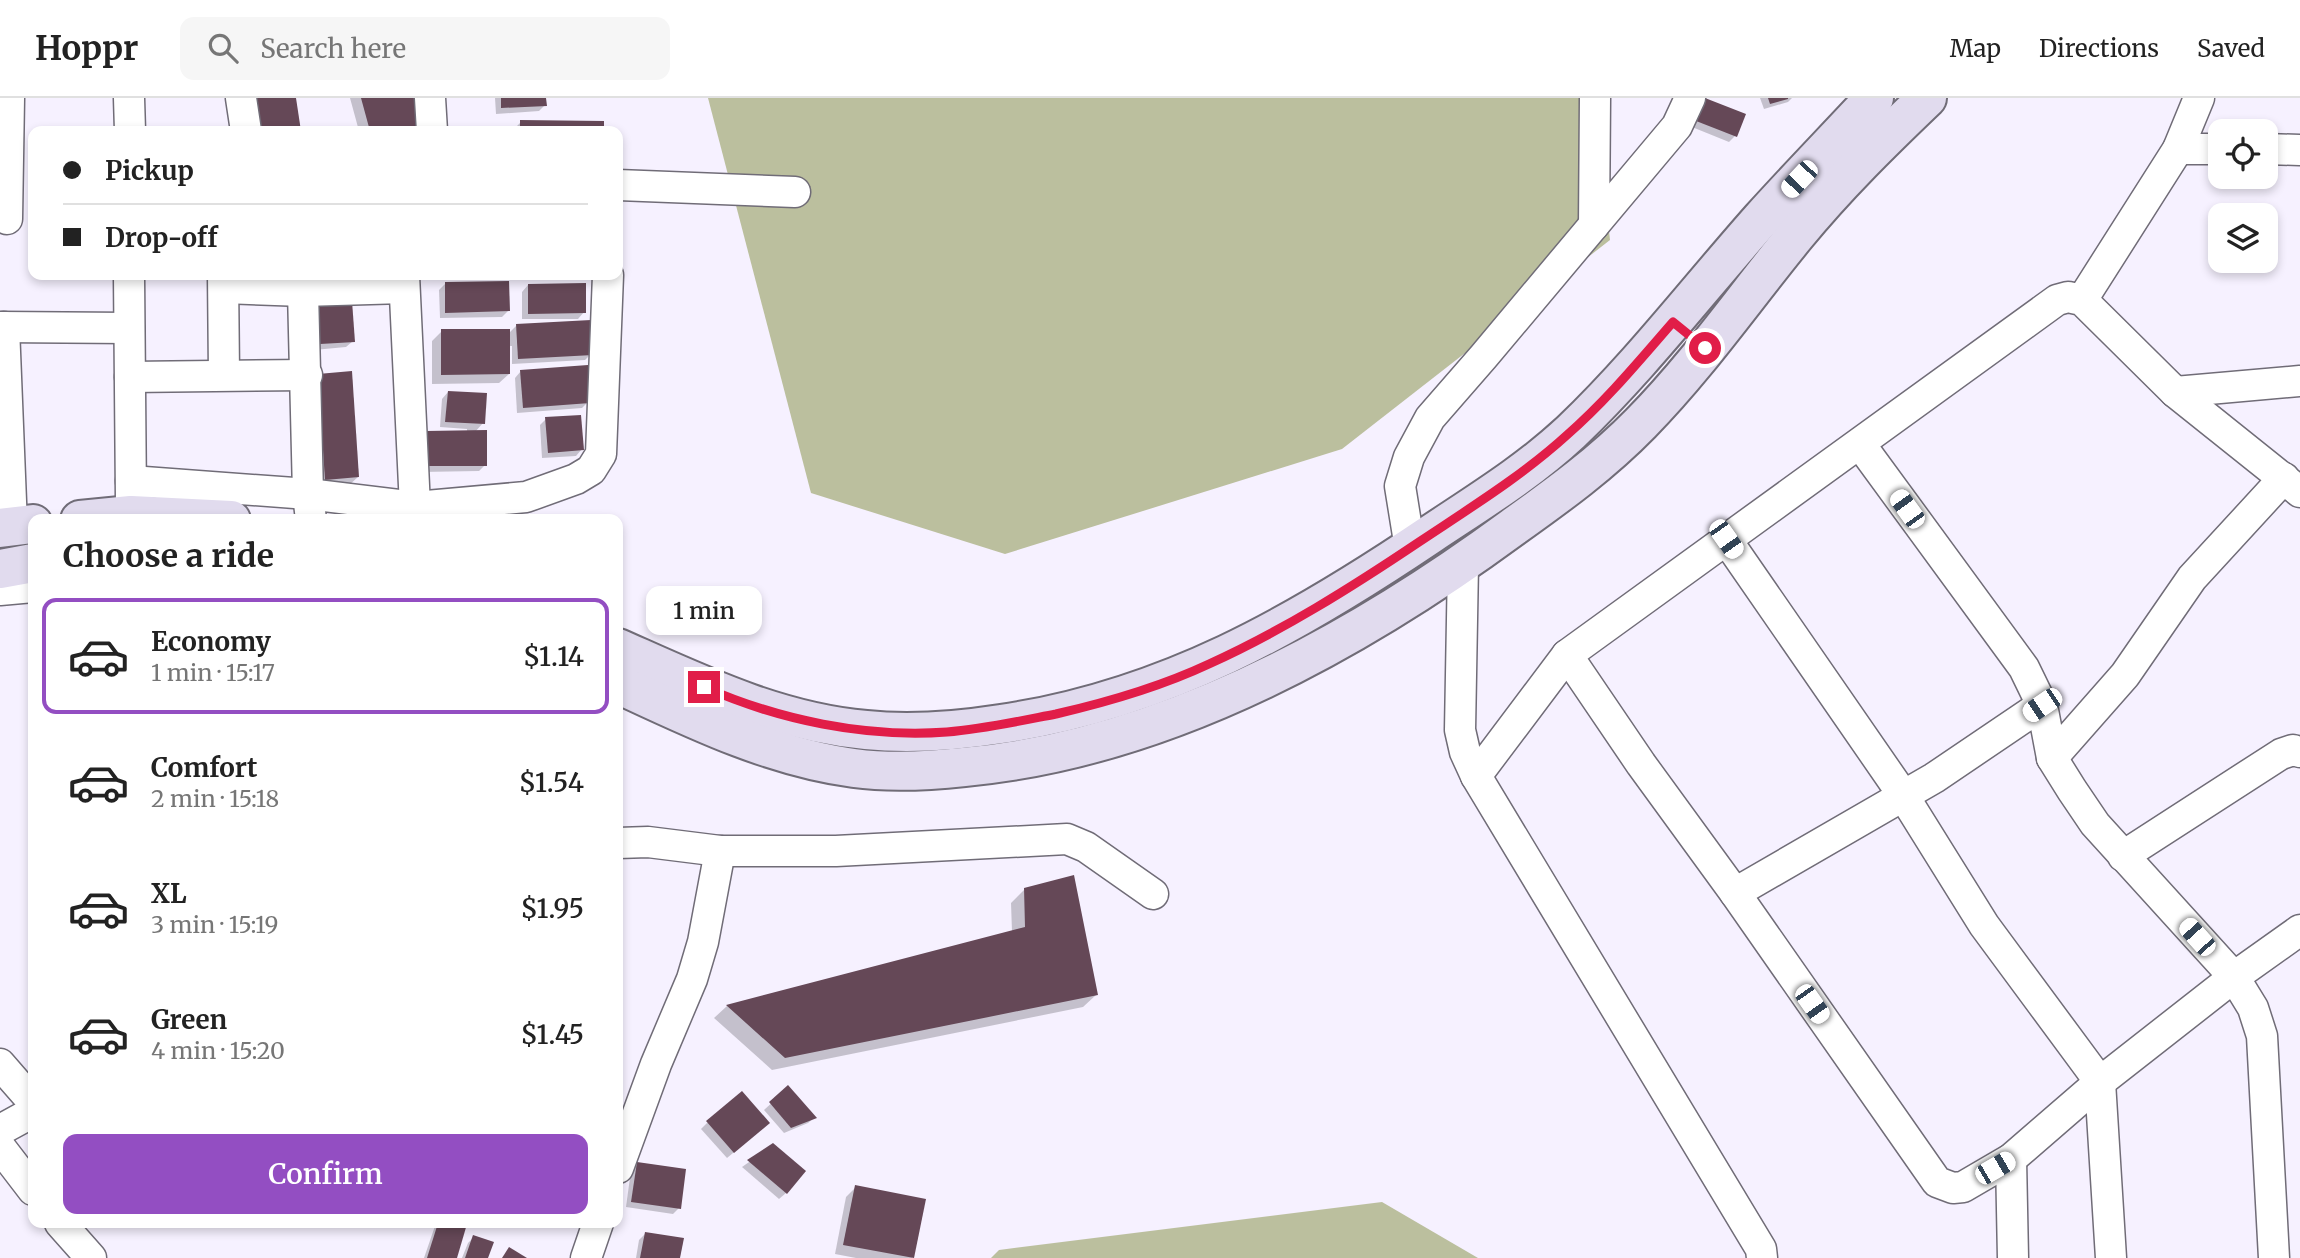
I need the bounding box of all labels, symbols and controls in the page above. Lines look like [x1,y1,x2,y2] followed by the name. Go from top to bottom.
[180,17,670,80] search box
[35,28,138,69] text: Hoppr
[204,29,242,67] icon: search
[260,32,406,65] text: Search here
[1950,33,2001,64] text: Map
[2039,33,2159,64] text: Directions
[2197,33,2265,64] text: Saved
[2208,119,2278,273] map controls
[2208,119,2278,189] button: locate
[105,154,194,187] text: Pickup
[1777,156,1822,202] car
[2208,203,2278,273] button: layers
[105,221,218,254] text: Drop-off
[1689,332,1721,364] route start
[1887,486,1928,532] car
[1706,516,1747,562] car
[63,536,274,576] text: Choose a ride
[646,586,762,634] callout: 1 min
[673,596,735,625] text: 1 min
[67,625,130,688] icon: car
[151,625,271,658] text: Economy
[523,640,584,673] text: $1.14
[151,658,275,687] text: 1 min · 15:17
[688,671,720,703] route end
[2019,685,2066,725] car
[67,751,130,814] icon: car
[151,751,257,784] text: Comfort
[519,766,584,799] text: $1.54
[151,784,279,813] text: 2 min · 15:18
[67,877,130,940] icon: car
[151,877,187,910] text: XL
[520,892,584,925] text: $1.95
[151,910,279,939] text: 3 min · 15:19
[2176,914,2219,960] car
[1792,981,1833,1027] car
[67,1003,130,1066] icon: car
[151,1003,227,1036] text: Green
[520,1018,584,1051] text: $1.45
[151,1036,285,1065] text: 4 min · 15:20
[63,1134,588,1214] button: Confirm
[1972,1148,2019,1188] car

